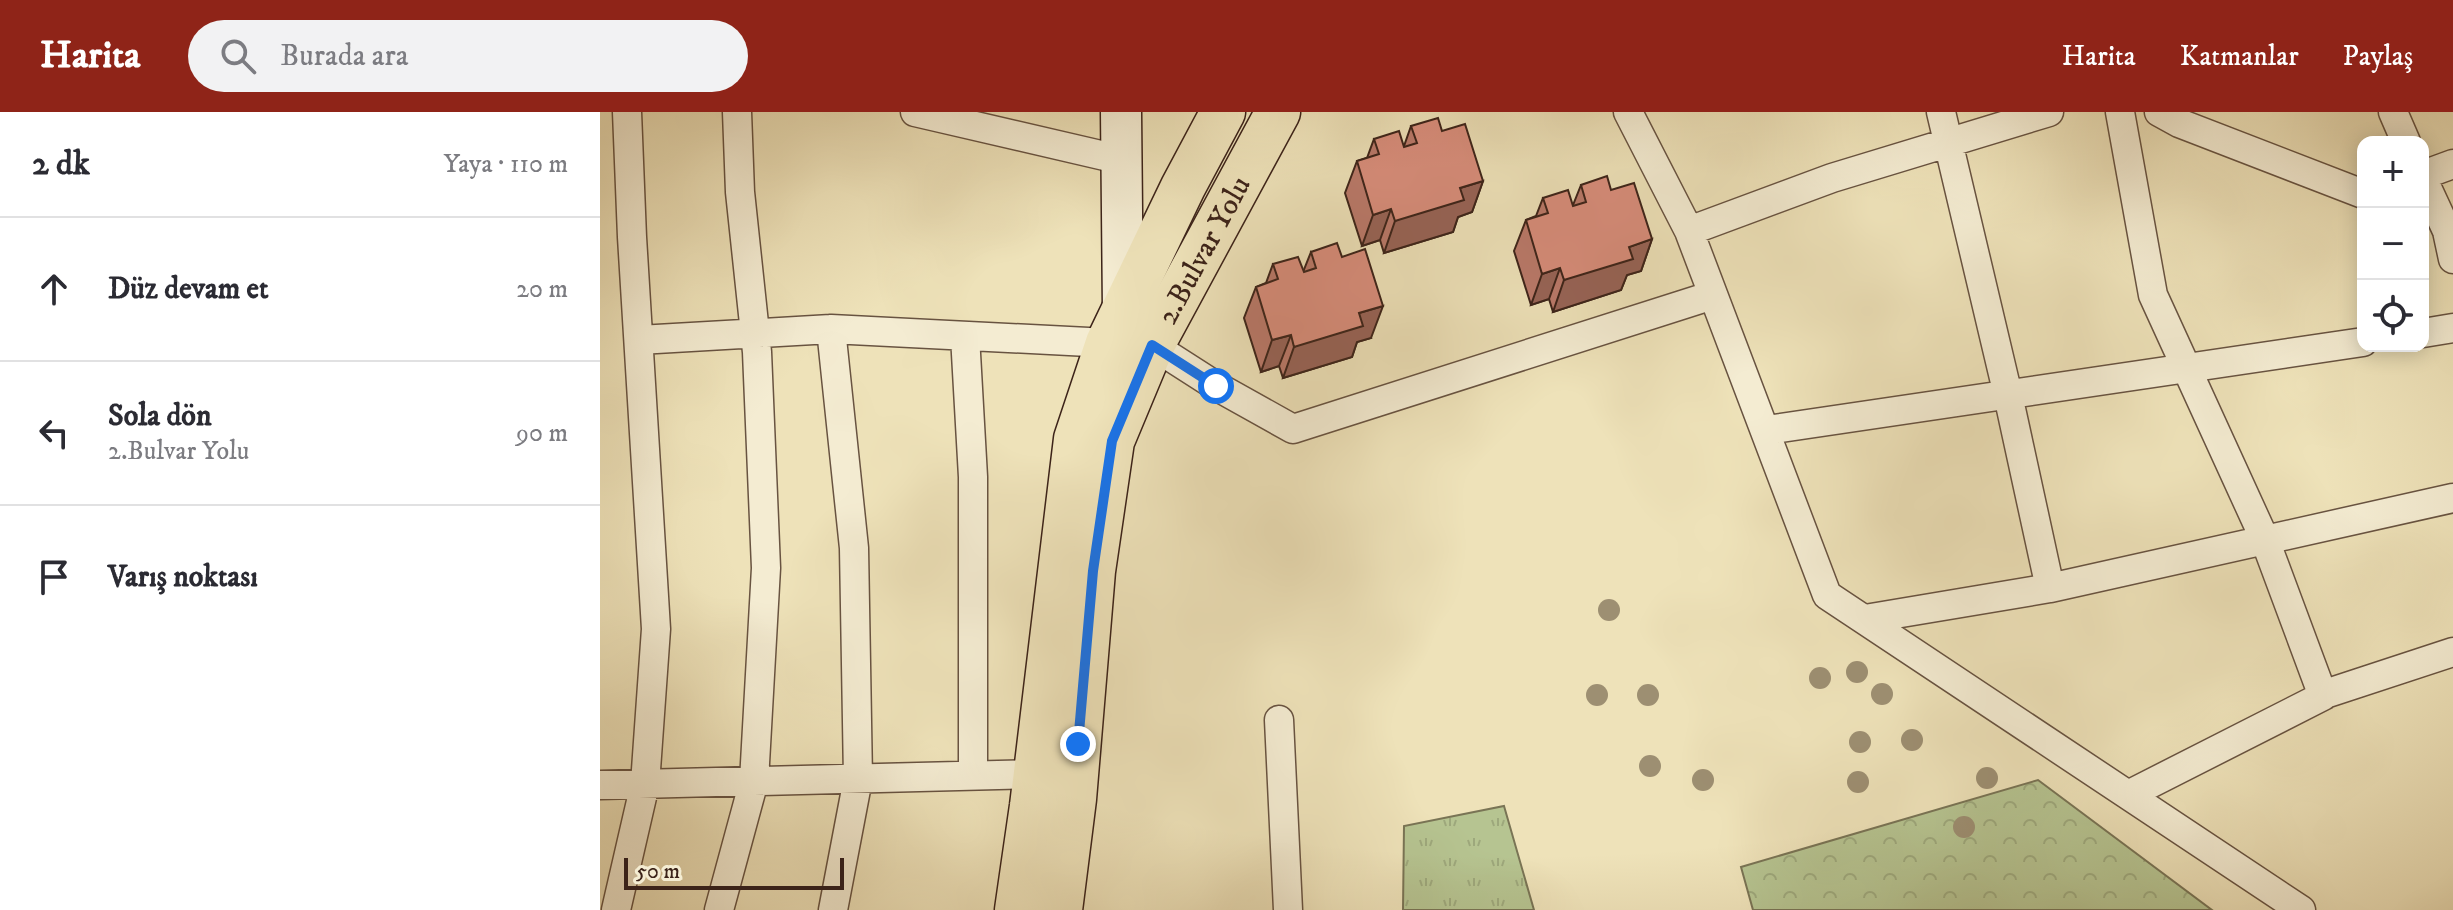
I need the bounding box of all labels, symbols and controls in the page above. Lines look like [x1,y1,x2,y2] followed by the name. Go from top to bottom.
[188,20,748,92] search box
[40,32,140,80] text: Harita
[216,34,260,78] icon: search
[280,38,409,75] text: Burada ara
[2062,39,2136,74] text: Harita
[2180,39,2299,74] text: Katmanlar
[2343,39,2413,74] text: Paylaş
[2357,136,2429,352] map controls
[2357,136,2429,208] button: +
[32,143,90,185] text: 2 dk
[443,148,568,181] text: Yaya · 110 m
[1150,170,1260,331] street label: 2.Bulvar Yolu
[2357,208,2429,280] button: −
[32,267,76,311] icon: ahead
[108,271,269,308] text: Düz devam et
[516,273,568,306] text: 20 m
[2357,280,2429,352] button: locate
[1198,368,1234,404] route start
[108,398,212,435] text: Sola dön
[32,411,76,455] icon: left
[516,417,568,450] text: 90 m
[108,435,249,468] text: 2.Bulvar Yolu
[32,555,76,599] icon: arrive
[108,559,258,596] text: Varış noktası
[1060,726,1096,762] route end
[624,854,844,890] scale bar
[636,858,680,885] text: 50 m

